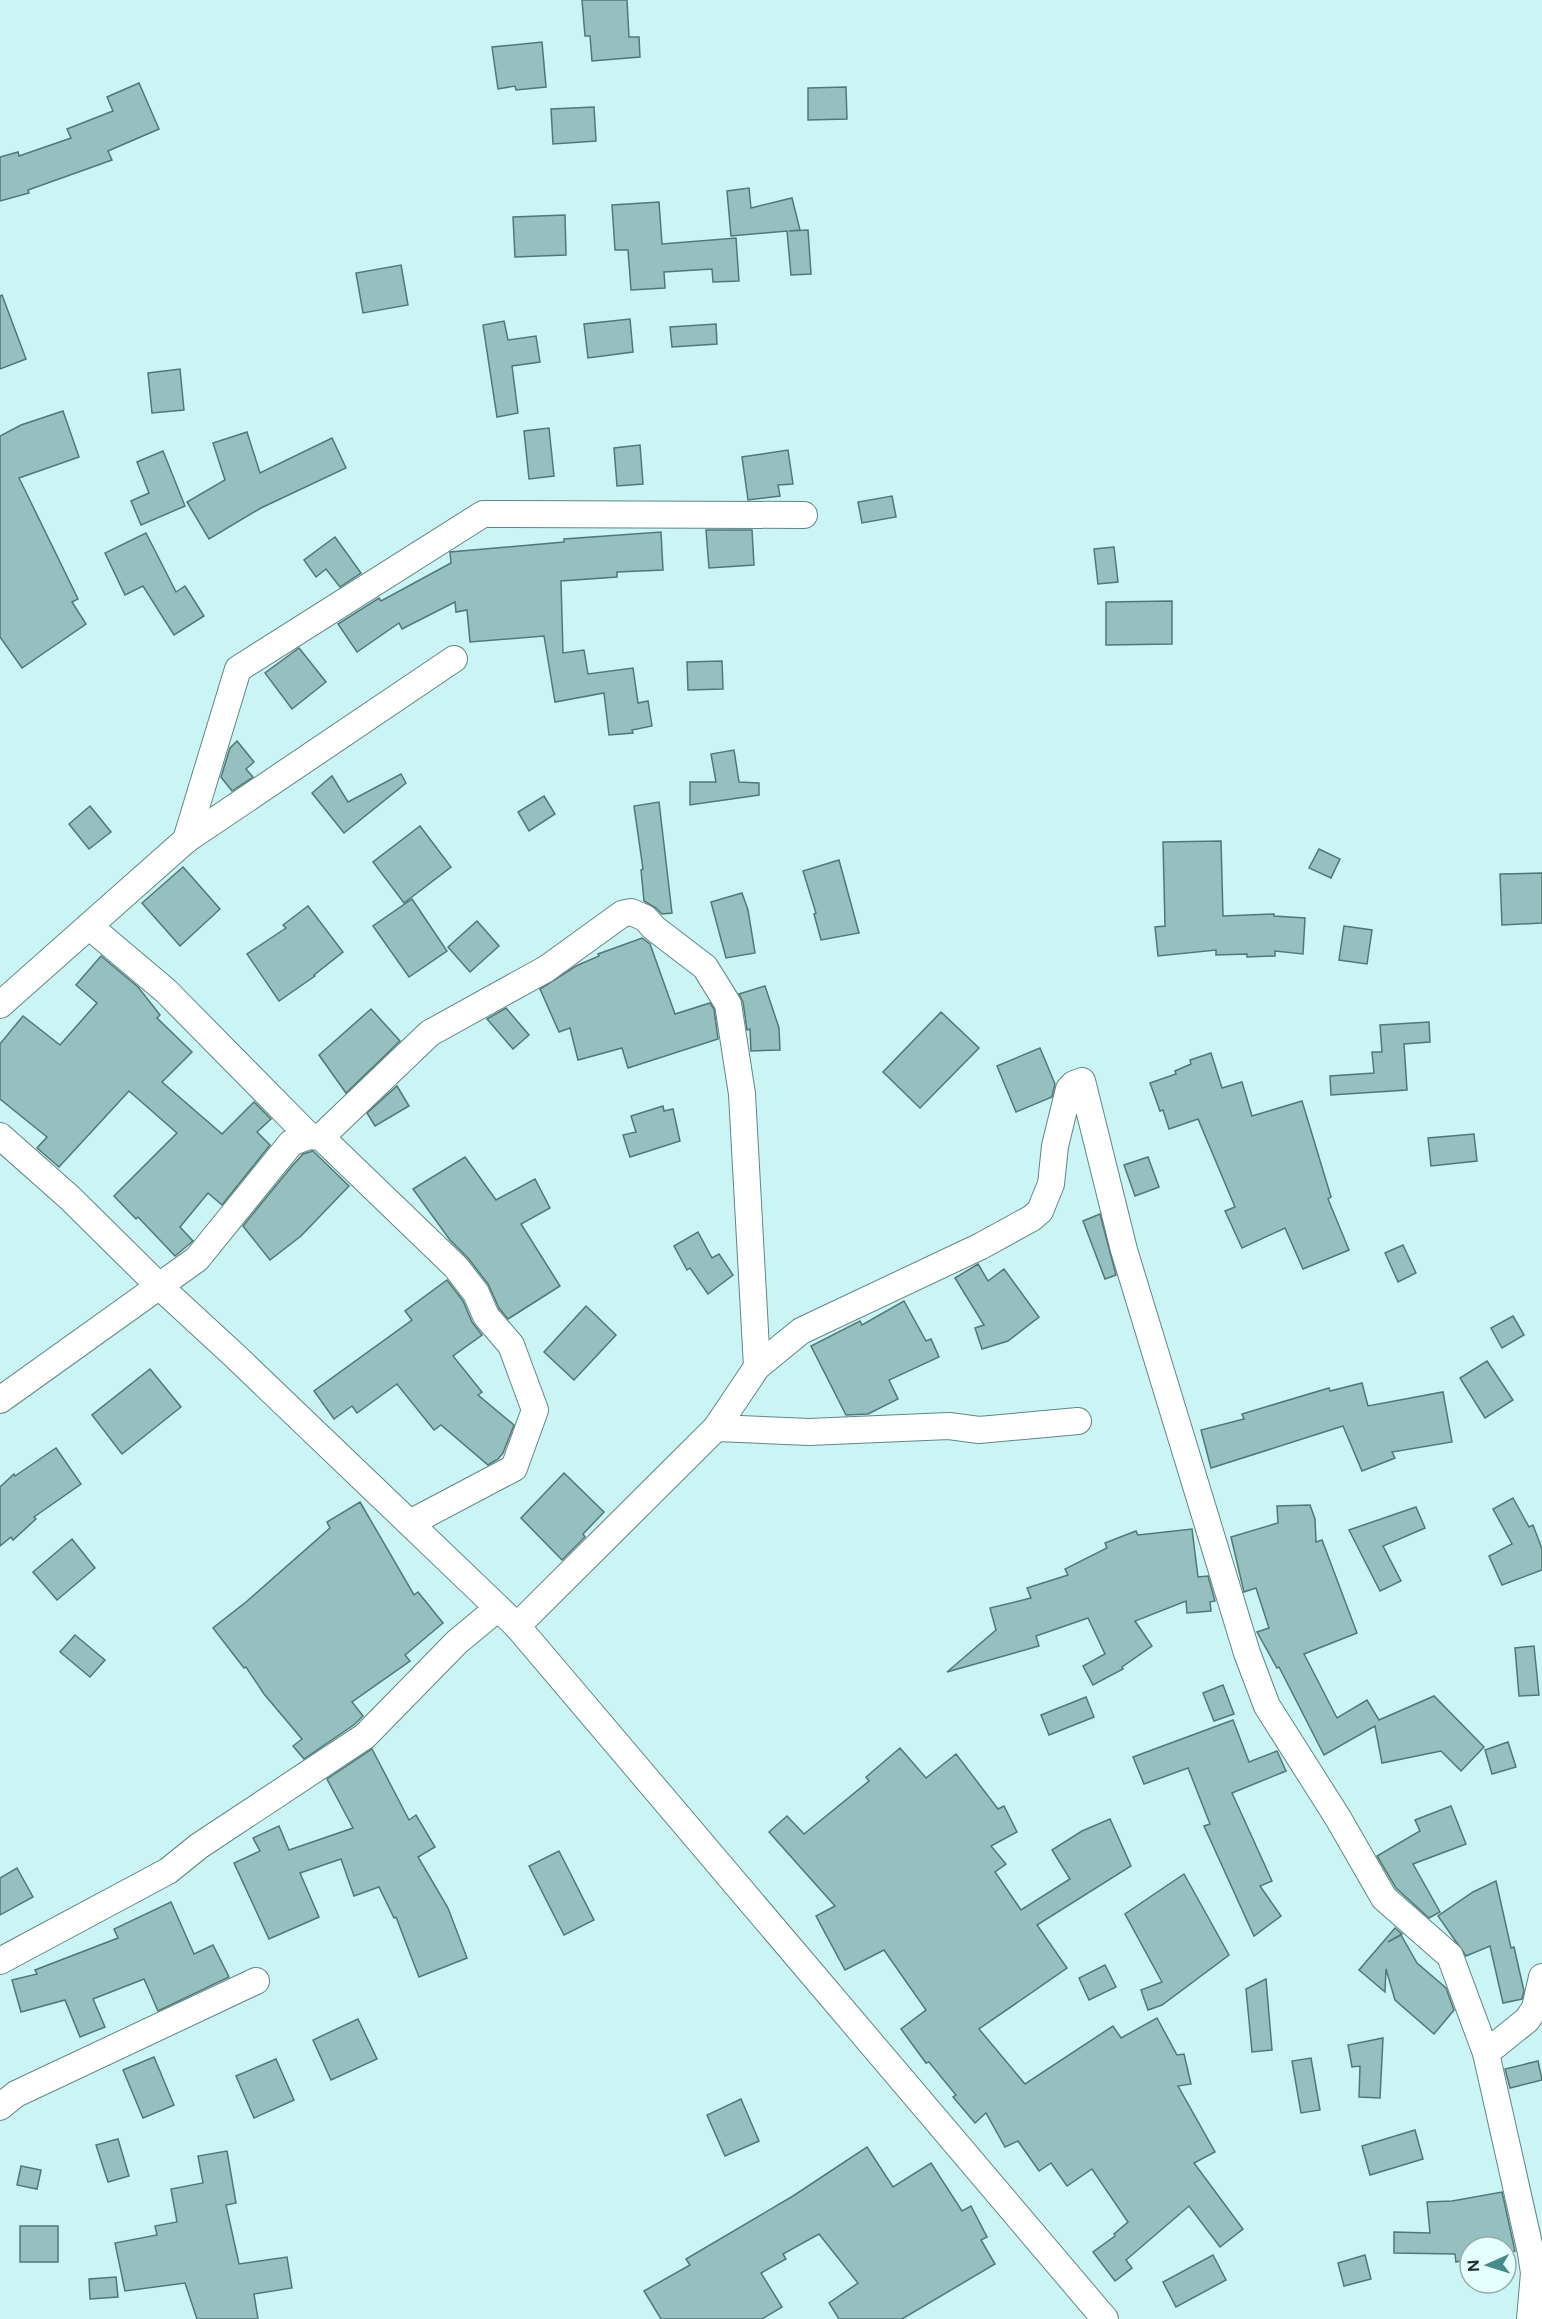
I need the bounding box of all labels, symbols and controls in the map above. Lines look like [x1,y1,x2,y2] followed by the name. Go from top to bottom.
[1458,2235,1518,2295] north arrow
[1464,2259,1483,2272] text: N

